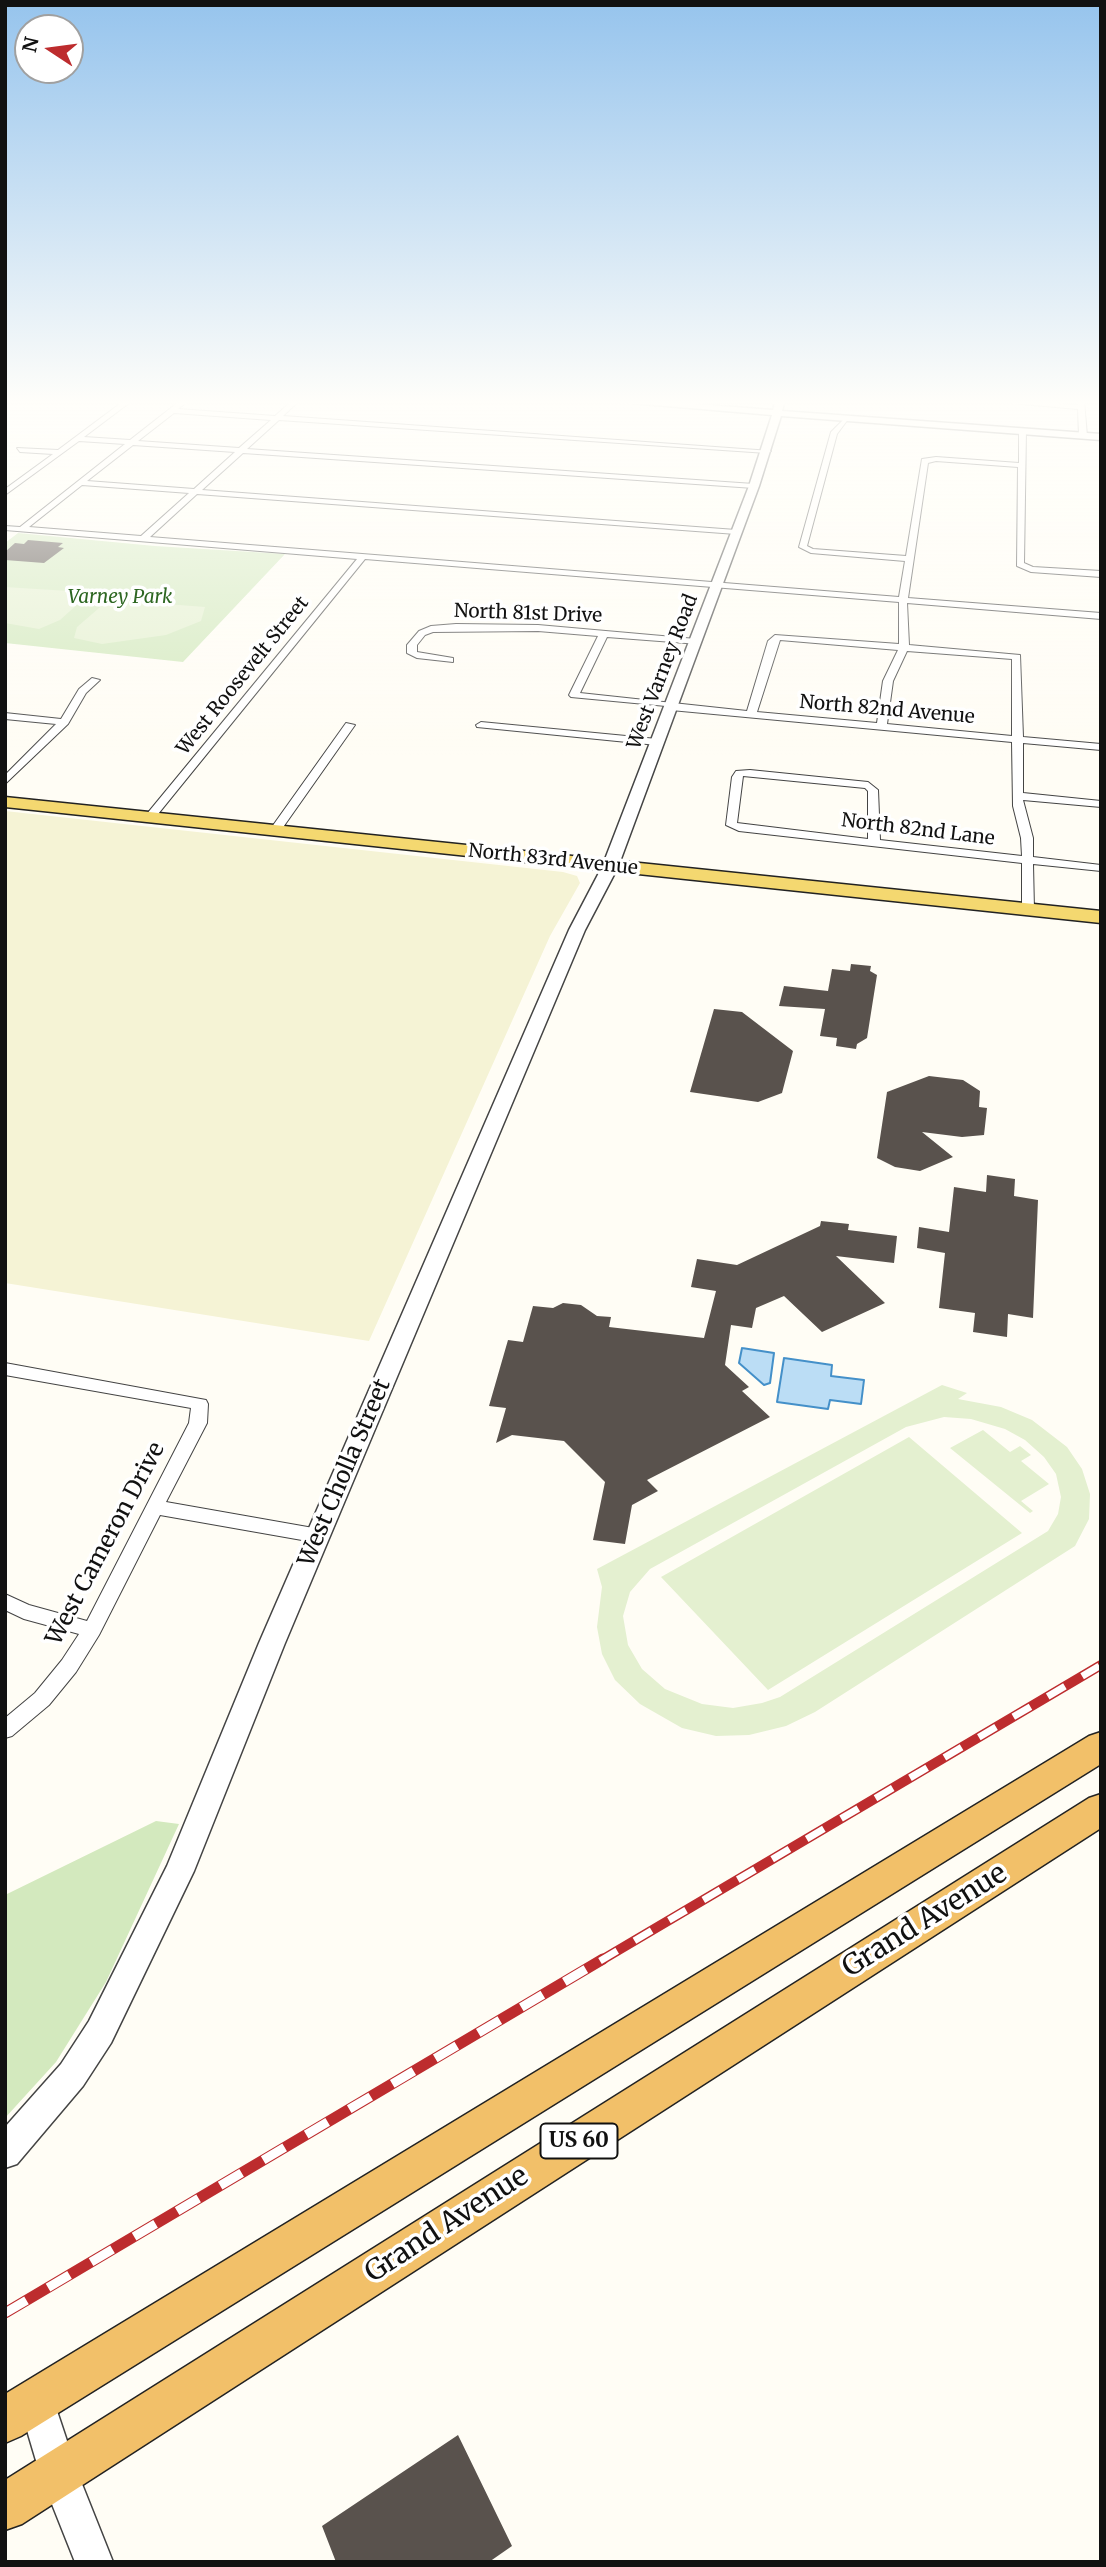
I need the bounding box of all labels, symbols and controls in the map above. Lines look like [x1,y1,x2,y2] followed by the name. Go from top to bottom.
[14,14,84,84] north arrow
[17,35,44,55] text: N
[68,587,172,609] park label: Varney Park
[623,591,703,753] street label: West Varney Road
[172,592,314,760] street label: West Roosevelt Street
[453,600,603,628] street label: North 81st Drive
[798,691,976,729] street label: North 82nd Avenue
[840,809,996,851] street label: North 82nd Lane
[467,840,639,880] street label: North 83rd Avenue
[293,1375,397,1571] street label: West Cholla Street
[41,1438,171,1650] street label: West Cameron Drive
[837,1857,1013,1985] street label: Grand Avenue
[540,2124,618,2158] road number: US 60
[359,2160,535,2290] street label: Grand Avenue

